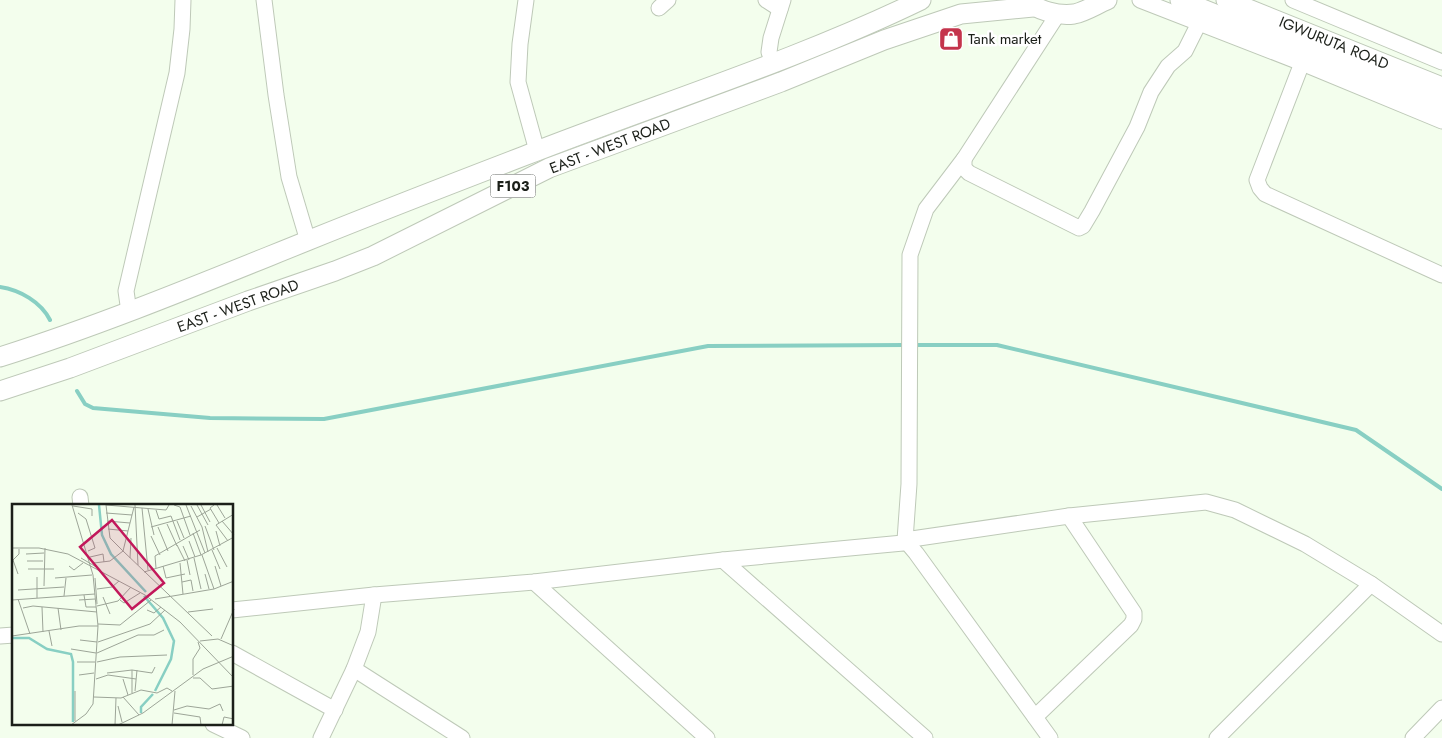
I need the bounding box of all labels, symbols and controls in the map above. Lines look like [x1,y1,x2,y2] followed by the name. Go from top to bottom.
[1276,11,1392,75] street label: IGWURUTA ROAD
[938,26,964,52] shop icon: Tank market
[968,28,1042,50] place label: Tank market
[546,113,674,179] street label: EAST - WEST ROAD
[490,175,536,198] road number: F103
[174,274,302,338] street label: EAST - WEST ROAD
[12,504,234,726] inset map

